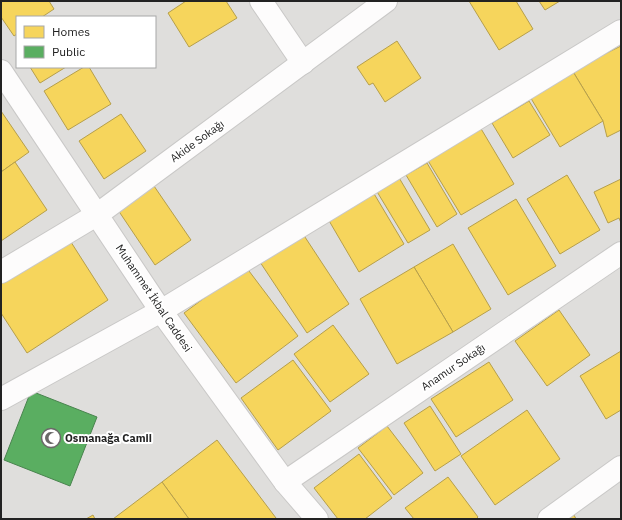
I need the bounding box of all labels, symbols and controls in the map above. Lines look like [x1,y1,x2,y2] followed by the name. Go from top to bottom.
[16,16,156,68] legend
[52,24,90,39] text: Homes
[52,44,85,59] text: Public
[167,117,227,165] street label: Akide Sokağı
[113,242,195,354] street label: Muhammet İkbal Caddesi
[418,340,488,394] street label: Anamur Sokağı
[40,427,62,449] mosque icon: Osmanağa Camii
[65,431,152,445] place label: Osmanağa Camii

